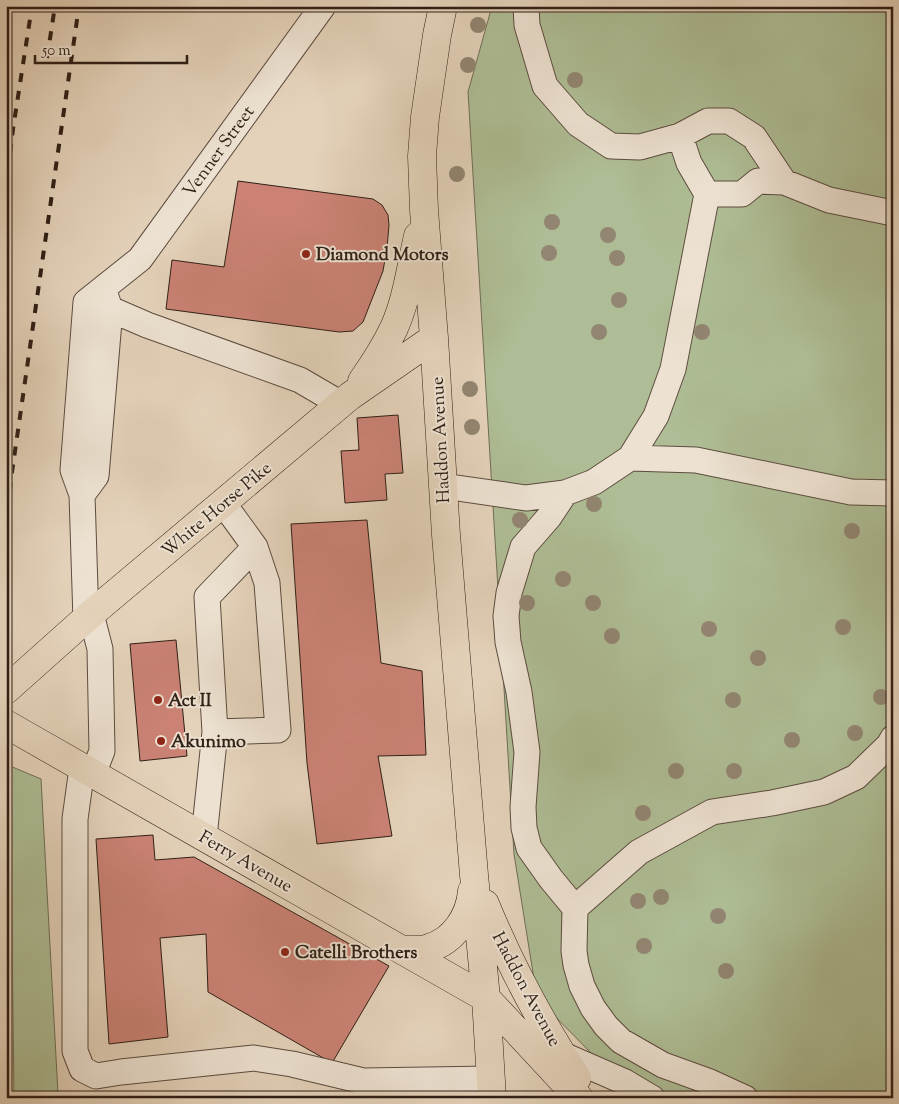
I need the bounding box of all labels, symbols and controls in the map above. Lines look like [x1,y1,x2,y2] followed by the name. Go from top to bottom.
[35,32,188,64] scale bar
[41,41,71,62] text: 50 m
[177,101,262,203] street label: Venner Street
[316,243,449,269] place label: Diamond Motors
[300,248,312,260] marker: Diamond Motors
[426,376,458,504] street label: Haddon Avenue
[156,457,278,565] street label: White Horse Pike
[168,689,212,715] place label: Act II
[152,694,164,706] marker: Act II
[171,730,246,756] place label: Akunimo
[155,735,167,747] marker: Akunimo
[193,825,297,900] street label: Ferry Avenue
[484,928,566,1052] street label: Haddon Avenue
[295,941,417,967] place label: Catelli Brothers
[279,946,291,958] marker: Catelli Brothers

